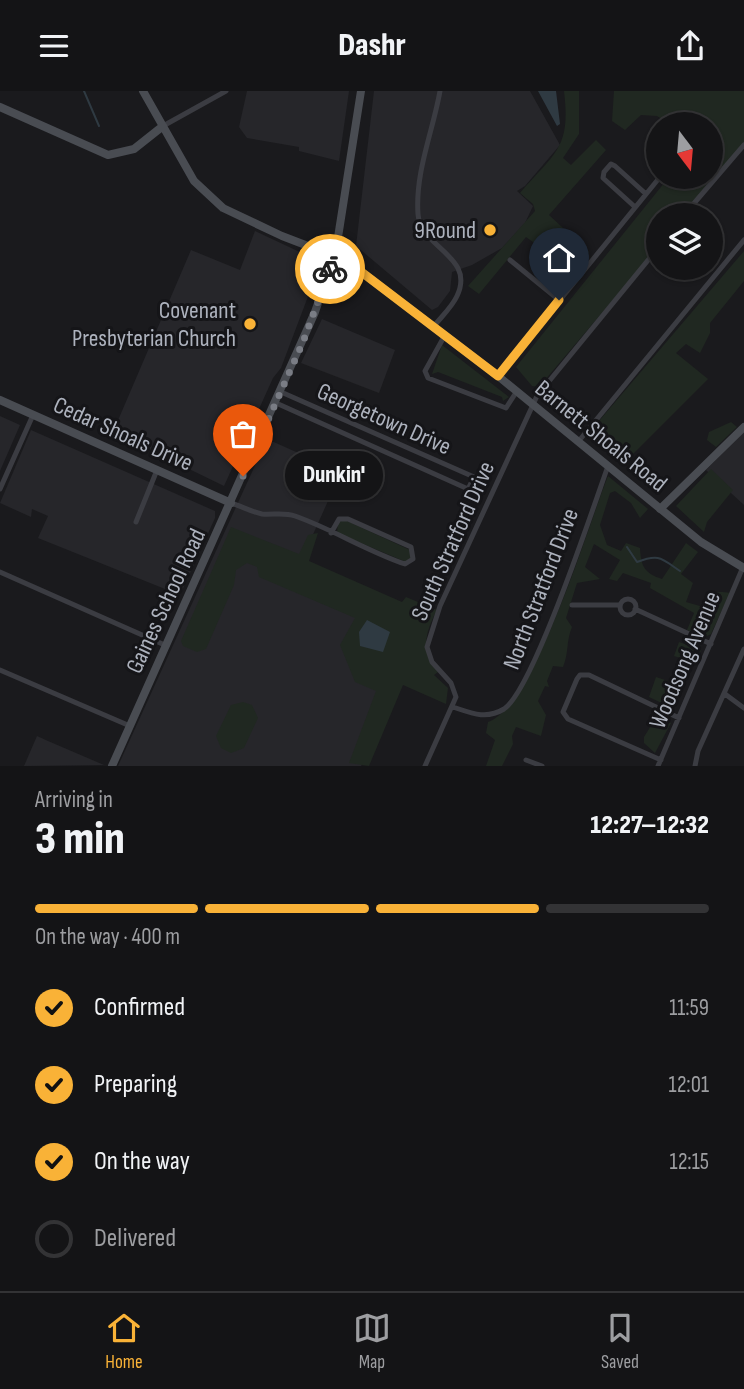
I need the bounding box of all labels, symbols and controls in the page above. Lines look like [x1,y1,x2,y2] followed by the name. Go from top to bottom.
[338,26,406,65] text: Dashr
[35,27,73,65] icon: menu
[671,27,709,65] icon: share
[646,112,723,189] north arrow
[646,112,723,280] map controls
[646,203,723,280] button: layers
[414,216,476,245] place label: 9Round
[482,222,498,238] marker: 9Round
[529,228,589,300] pin
[295,234,365,304] courier
[540,239,578,277] icon: home
[311,250,349,288] icon: bike
[72,296,236,353] place label: Covenant Presbyterian Church
[242,316,258,332] marker: Covenant Presbyterian Church
[529,374,673,498] street label: Barnett Shoals Road
[313,377,455,461] street label: Georgetown Drive
[49,390,197,478] street label: Cedar Shoals Drive
[213,404,273,476] pin
[224,415,262,453] icon: bag
[285,451,383,501] callout: Dunkin'
[405,457,501,625] street label: South Stratford Drive
[303,461,365,489] text: Dunkin'
[497,504,585,674] street label: North Stratford Drive
[120,524,212,678] street label: Gaines School Road
[643,587,727,733] street label: Woodsong Avenue
[35,786,113,814] text: Arriving in
[590,810,709,841] text: 12:27–12:32
[35,812,125,867] text: 3 min
[35,923,180,951] text: On the way · 400 m
[35,989,73,1027] icon: check
[94,992,185,1023] text: Confirmed
[669,994,709,1022] text: 11:59
[35,1066,73,1104] icon: check
[94,1069,177,1100] text: Preparing
[669,1071,709,1099] text: 12:01
[35,1143,73,1181] icon: check
[94,1146,190,1177] text: On the way
[670,1148,709,1176] text: 12:15
[94,1223,176,1254] text: Delivered
[105,1309,143,1374] tab: Home
[353,1309,391,1374] tab: Map
[601,1309,639,1374] tab: Saved

